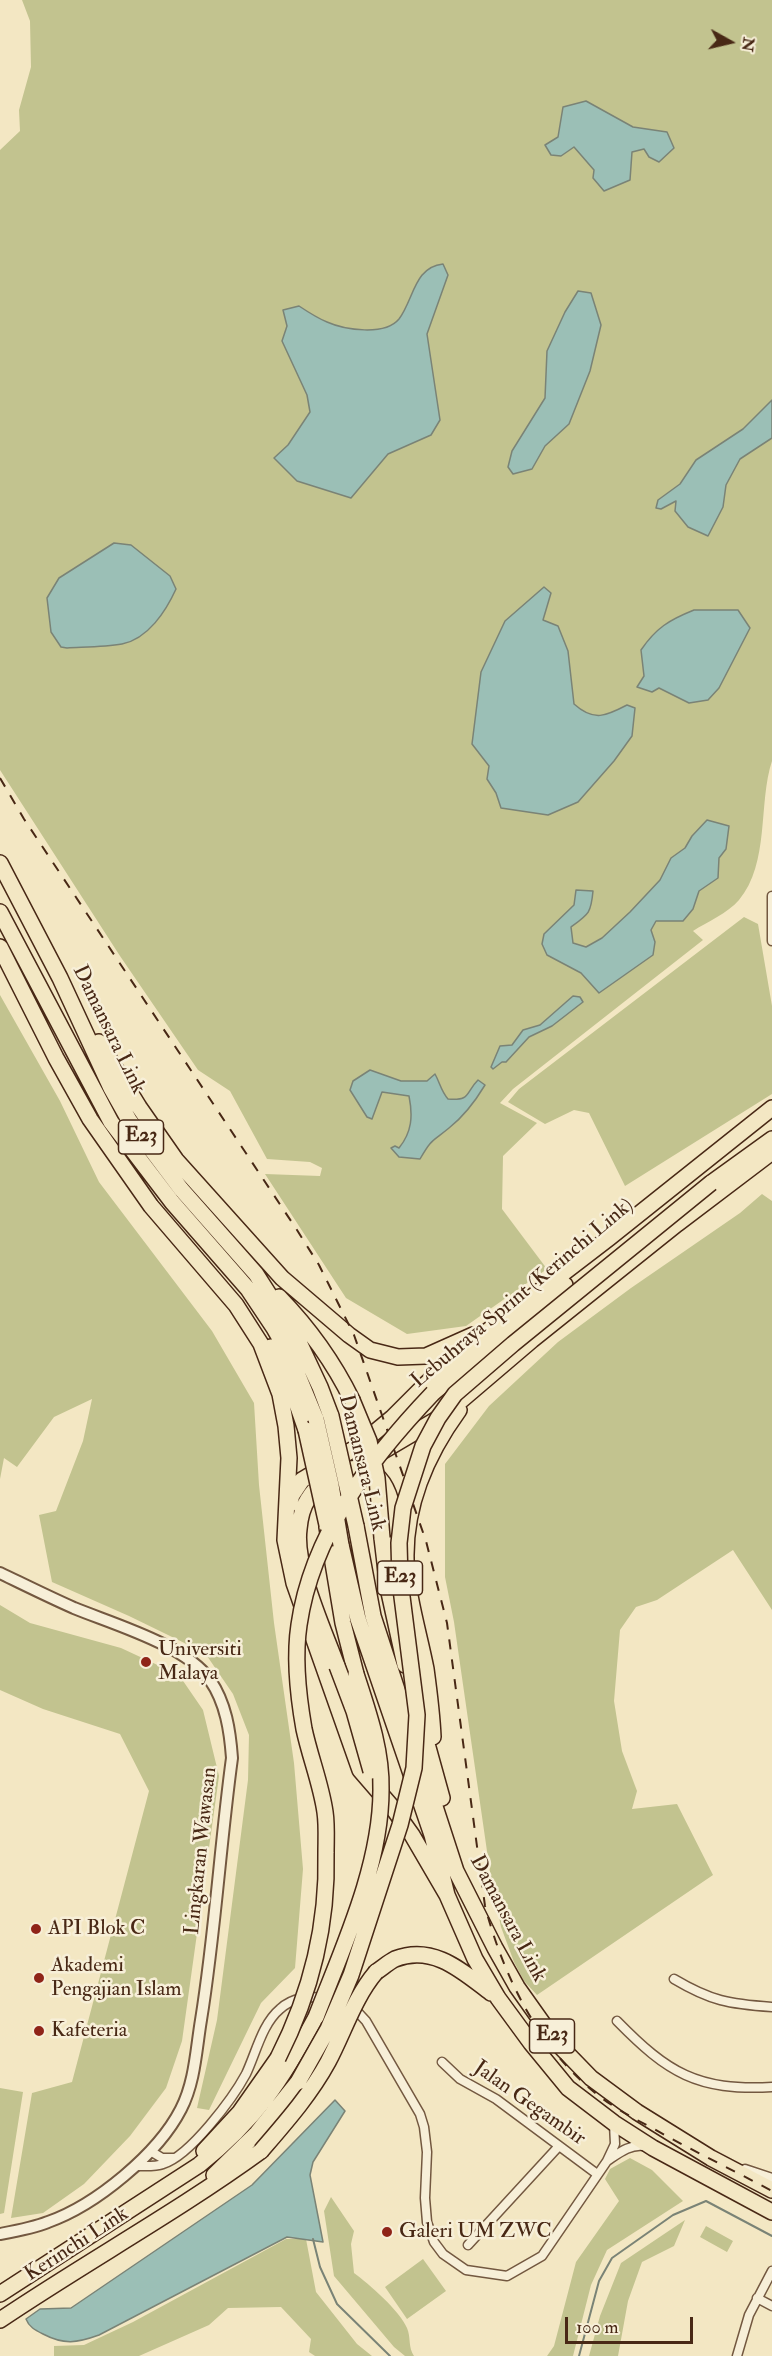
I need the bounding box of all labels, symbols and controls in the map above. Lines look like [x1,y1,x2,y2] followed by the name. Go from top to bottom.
[700,12,760,72] north arrow
[737,36,759,53] text: N
[66,962,150,1098] street label: Damansara Link
[118,1120,164,1154] road number: E23
[407,1194,639,1394] street label: Lebuhraya Sprint (Kerinchi Link)
[332,1392,390,1534] street label: Damansara Link
[378,1561,422,1595] road number: E23
[158,1637,242,1687] place label: Universiti Malaya
[139,1655,153,1669] marker: Universiti Malaya
[181,1766,223,1936] street label: Lingkaran Wawasan
[463,1851,551,1987] street label: Damansara Link
[48,1916,145,1942] place label: API Blok C
[29,1922,43,1936] marker: API Blok C
[51,1953,182,2003] place label: Akademi Pengajian Islam
[32,1971,46,1985] marker: Akademi Pengajian Islam
[51,2018,127,2044] place label: Kafeteria
[530,2019,574,2053] road number: E23
[32,2024,46,2038] marker: Kafeteria
[468,2056,590,2152] street label: Jalan Gegambir
[20,2202,134,2288] street label: Kerinchi Link
[399,2219,552,2245] place label: Galeri UM ZWC
[380,2225,394,2239] marker: Galeri UM ZWC
[568,2305,696,2343] scale bar
[576,2316,619,2339] text: 100 m

